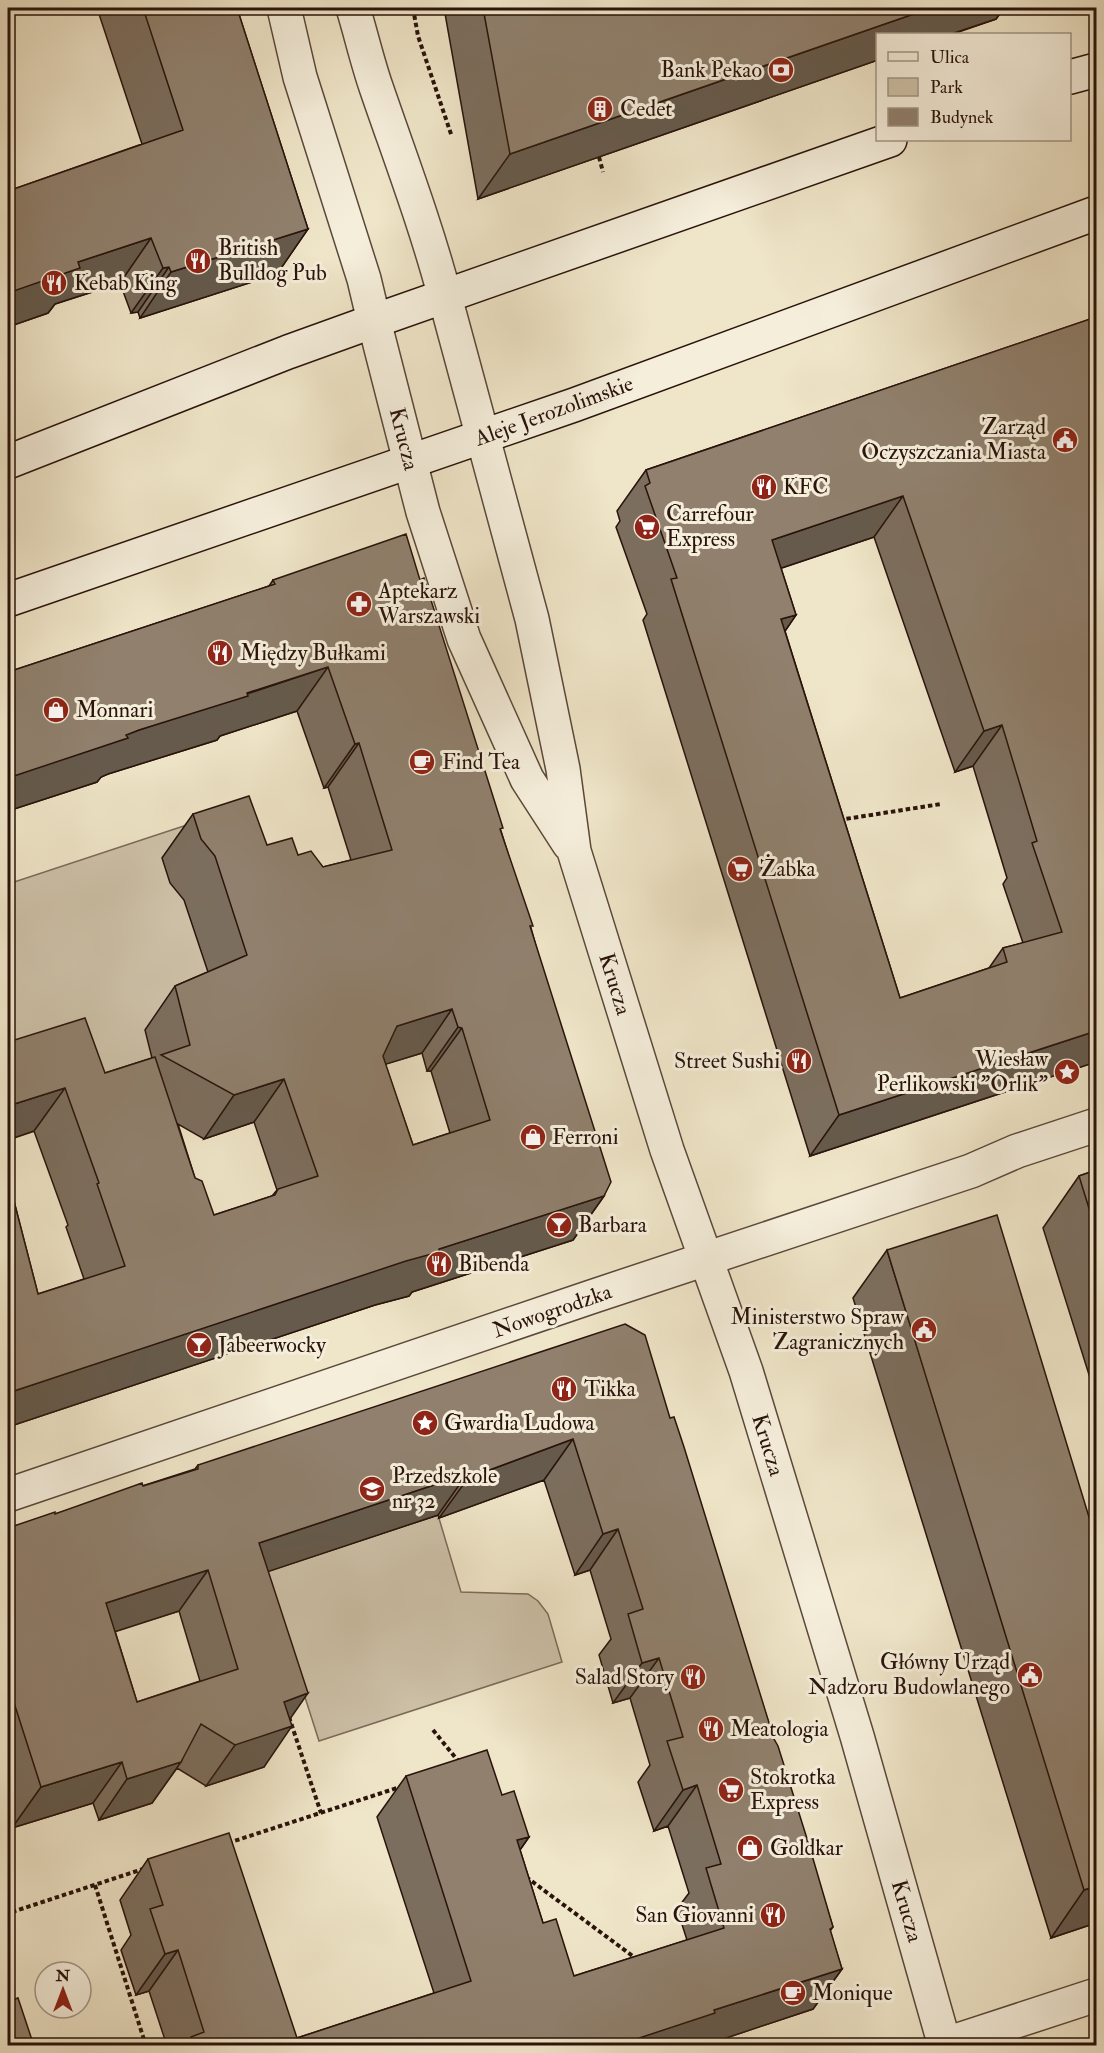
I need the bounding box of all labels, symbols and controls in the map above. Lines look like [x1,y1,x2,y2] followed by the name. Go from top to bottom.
[876,33,1071,141] legend
[930,46,970,69] text: Ulica
[766,55,796,85] bank icon: Bank Pekao
[661,56,762,84] place label: Bank Pekao
[930,76,963,99] text: Park
[585,94,615,124] building icon: Cedet
[620,95,672,123] place label: Cedet
[930,106,994,129] text: Budynek
[218,234,327,287] place label: British Bulldog Pub
[183,246,213,276] restaurant icon: British Bulldog Pub
[39,268,69,298] restaurant icon: Kebab King
[74,269,178,297] place label: Kebab King
[470,369,637,453] street label: Aleje Jerozolimskie
[383,405,425,474] street label: Krucza
[861,413,1047,466] place label: Zarząd Oczyszczania Miasta
[1050,425,1080,455] public building icon: Zarząd Oczyszczania Miasta
[749,472,779,502] restaurant icon: KFC
[783,473,828,501] place label: KFC
[666,500,755,554] place label: Carrefour Express
[632,512,662,542] supermarket icon: Carrefour Express
[377,577,480,630] place label: Aptekarz Warszawski
[344,589,374,619] pharmacy icon: Aptekarz Warszawski
[205,638,235,668] restaurant icon: Między Bułkami
[240,639,386,667] place label: Między Bułkami
[41,695,71,725] shop icon: Monnari
[76,696,153,724] place label: Monnari
[407,747,437,777] cafe icon: Find Tea
[442,748,521,776] place label: Find Tea
[725,854,755,884] supermarket icon: Żabka
[760,854,817,883] place label: Żabka
[592,950,638,1019] street label: Krucza
[877,1045,1048,1098] place label: Wiesław Perlikowski "Orlik"
[784,1046,814,1076] restaurant icon: Street Sushi
[674,1047,780,1075] place label: Street Sushi
[1052,1057,1082,1087] place icon: Wiesław Perlikowski "Orlik"
[518,1122,548,1152] shop icon: Ferroni
[552,1123,619,1151] place label: Ferroni
[544,1210,574,1240] bar icon: Barbara
[578,1211,648,1239] place label: Barbara
[424,1249,454,1279] restaurant icon: Bibenda
[458,1250,530,1278] place label: Bibenda
[489,1277,616,1344] street label: Nowogrodzka
[730,1303,904,1356] place label: Ministerstwo Spraw Zagranicznych
[909,1315,939,1345] public building icon: Ministerstwo Spraw Zagranicznych
[184,1330,214,1360] bar icon: Jabeerwocky
[217,1331,326,1359] place label: Jabeerwocky
[549,1374,579,1404] restaurant icon: Tikka
[584,1375,637,1403] place label: Tikka
[410,1408,440,1438] place icon: Gwardia Ludowa
[444,1409,596,1437] place label: Gwardia Ludowa
[745,1411,791,1480] street label: Krucza
[392,1462,497,1515] place label: Przedszkole nr 32
[357,1474,387,1504] school or university icon: Przedszkole nr 32
[808,1648,1010,1701] place label: Główny Urząd Nadzoru Budowlanego
[1015,1660,1045,1690] public building icon: Główny Urząd Nadzoru Budowlanego
[678,1662,708,1692] restaurant icon: Salad Story
[575,1663,674,1691] place label: Salad Story
[696,1714,726,1744] restaurant icon: Meatologia
[730,1715,830,1743] place label: Meatologia
[750,1763,837,1817] place label: Stokrotka Express
[716,1775,746,1805] supermarket icon: Stokrotka Express
[735,1833,765,1863] shop icon: Goldkar
[770,1834,844,1862] place label: Goldkar
[885,1877,929,1946] street label: Krucza
[758,1900,788,1930] restaurant icon: San Giovanni
[635,1901,754,1929] place label: San Giovanni
[33,1960,93,2020] north arrow
[55,1966,71,1986] text: N
[778,1978,808,2008] cafe icon: Monique
[812,1979,893,2007] place label: Monique

